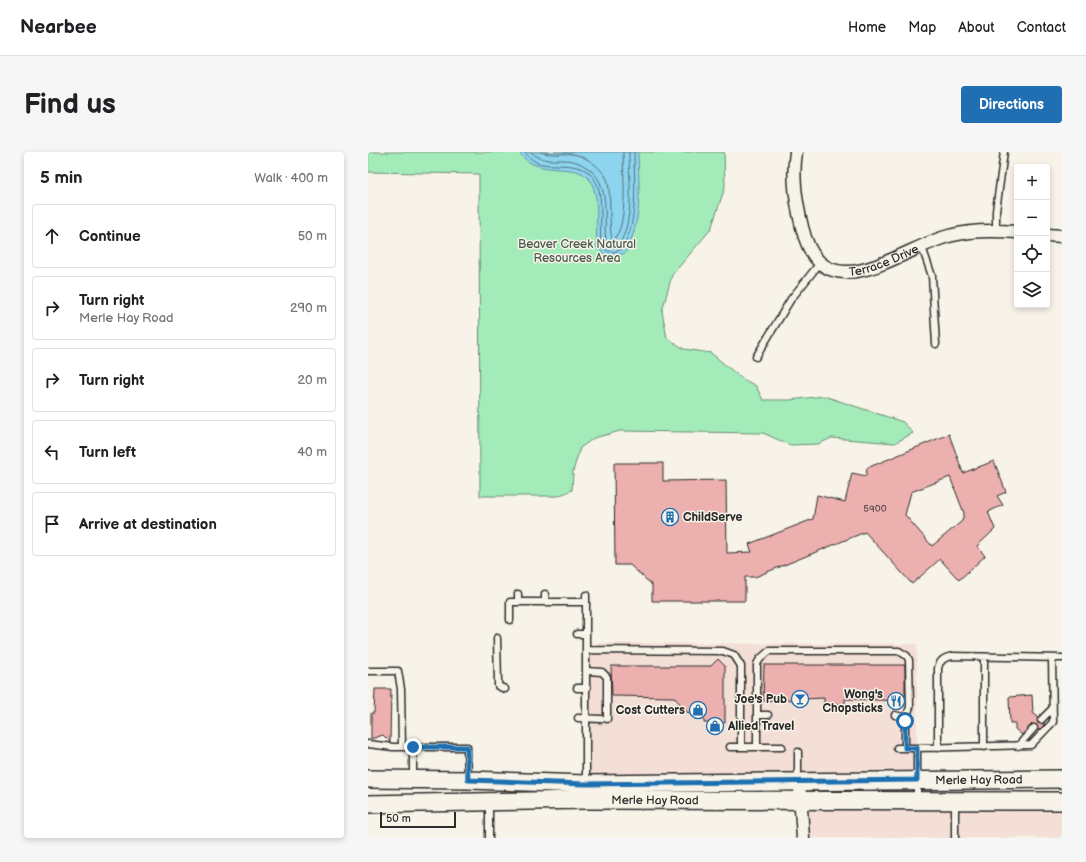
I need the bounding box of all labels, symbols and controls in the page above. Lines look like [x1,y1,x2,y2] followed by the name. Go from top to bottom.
[20,16,97,39] text: Nearbee
[848,19,886,36] text: Home
[908,19,936,36] text: Map
[958,19,995,36] text: About
[1017,19,1066,36] text: Contact
[961,86,1062,123] button: Directions
[24,88,116,121] text: Find us
[1014,164,1050,308] map controls
[1014,164,1050,200] button: +
[40,168,83,188] text: 5 min
[254,170,328,186] text: Walk · 400 m
[1014,200,1050,236] button: −
[41,225,63,247] icon: ahead
[79,227,141,246] text: Continue
[298,228,327,244] text: 50 m
[1014,236,1050,272] button: locate
[518,237,636,266] park label: Beaver Creek Natural Resources Area
[848,242,921,280] street label: Terrace Drive
[1014,272,1050,308] button: layers
[79,291,144,310] text: Turn right
[41,297,63,319] icon: right
[290,300,327,316] text: 290 m
[79,310,173,326] text: Merle Hay Road
[41,369,63,391] icon: right
[79,371,144,390] text: Turn right
[297,372,327,388] text: 20 m
[41,441,63,463] icon: left
[79,443,136,462] text: Turn left
[297,444,327,460] text: 40 m
[863,503,887,515] house number: 5900
[660,507,680,527] building icon: ChildServe
[683,510,742,525] place label: ChildServe
[41,513,63,535] icon: arrive
[79,515,217,534] text: Arrive at destination
[823,687,883,716] place label: Wong's Chopsticks
[790,689,810,709] bar icon: Joe's Pub
[886,691,906,711] restaurant icon: Wong's Chopsticks
[735,692,787,707] place label: Joe's Pub
[688,700,708,720] shop icon: Cost Cutters
[616,703,685,718] place label: Cost Cutters
[896,712,914,730] route start
[705,716,725,736] shop icon: Allied Travel
[727,719,794,734] place label: Allied Travel
[404,738,422,756] route end
[935,772,1023,788] street label: Merle Hay Road
[611,793,699,808] street label: Merle Hay Road
[380,810,456,829] scale bar
[386,812,411,825] text: 50 m

